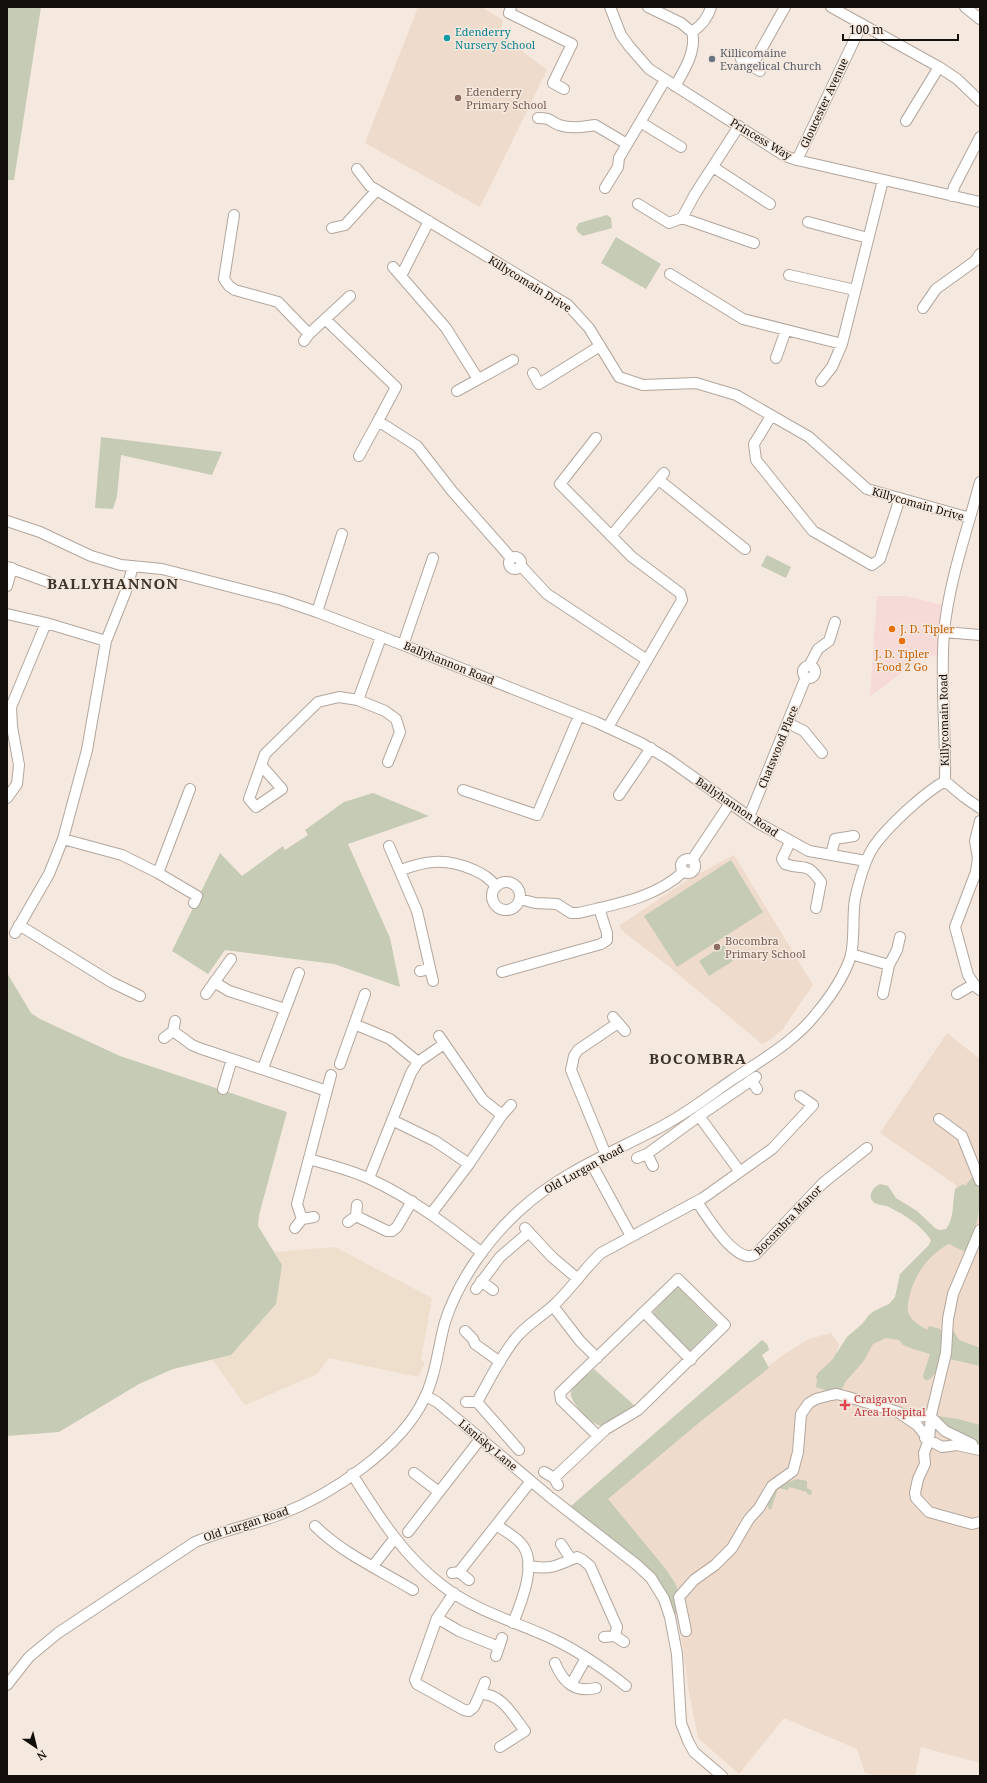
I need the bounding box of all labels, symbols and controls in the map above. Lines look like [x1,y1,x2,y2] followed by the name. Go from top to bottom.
[843,16,958,42] scale bar
[849,21,884,38] text: 100 m
[455,24,536,52] place label: Edenderry Nursery School
[442,33,452,43] marker: Edenderry Nursery School
[720,45,821,73] place label: Killicomaine Evangelical Church
[707,54,717,64] marker: Killicomaine Evangelical Church
[796,55,851,150] street label: Gloucester Avenue
[466,84,547,112] place label: Edenderry Primary School
[453,93,463,103] marker: Edenderry Primary School
[728,114,796,163] street label: Princess Way
[486,252,575,315] street label: Killycomain Drive
[870,483,966,524] street label: Killycomain Drive
[47,573,179,593] district label: BALLYHANNON
[899,621,955,636] place label: J. D. Tipler
[887,624,897,634] marker: J. D. Tipler
[897,636,907,646] marker: J. D. Tipler Food 2 Go
[402,637,497,688] street label: Ballyhannon Road
[874,646,930,674] place label: J. D. Tipler Food 2 Go
[935,673,952,766] street label: Killycomain Road
[754,703,801,790] street label: Chatswood Place
[693,773,782,840] street label: Ballyhannon Road
[725,933,806,961] place label: Bocombra Primary School
[712,942,722,952] marker: Bocombra Primary School
[649,1048,747,1068] district label: BOCOMBRA
[541,1140,626,1197] street label: Old Lurgan Road
[750,1181,825,1258] street label: Bocombra Manor
[854,1391,926,1419] place label: Craigavon Area Hospital
[839,1399,851,1411] marker: Craigavon Area Hospital
[456,1416,521,1474] street label: Lisnisky Lane
[201,1503,291,1544] street label: Old Lurgan Road
[16,1727,56,1767] north arrow
[34,1747,50,1764] text: N

